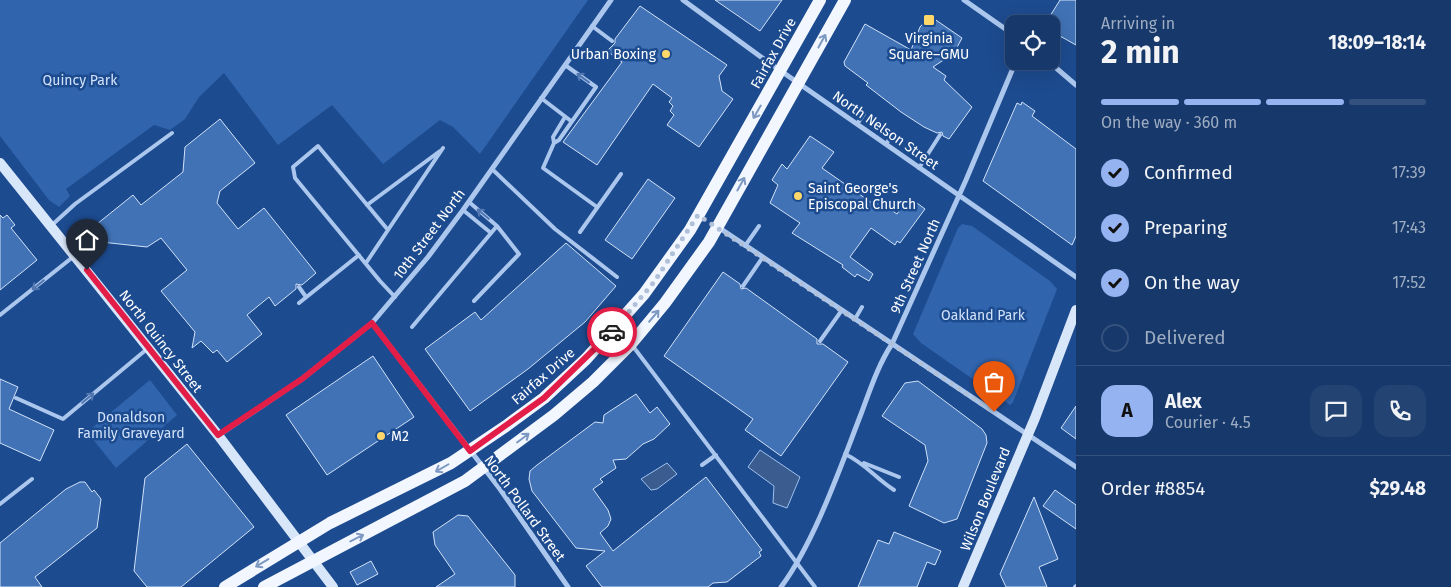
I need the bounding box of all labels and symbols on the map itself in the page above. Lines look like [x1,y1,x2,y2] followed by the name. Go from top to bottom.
[922,13,936,27] marker: Virginia Square–GMU
[747,15,800,92] street label: Fairfax Drive
[889,30,969,63] place label: Virginia Square–GMU
[817,34,827,49] one-way arrow
[571,46,657,63] place label: Urban Boxing
[660,48,672,60] marker: Urban Boxing
[43,72,118,89] park label: Quincy Park
[576,73,590,83] one-way arrow
[829,87,943,174] street label: North Nelson Street
[751,105,761,119] one-way arrow
[737,178,747,192] one-way arrow
[808,180,916,213] place label: Saint George's Episcopal Church
[390,186,469,283] street label: 10th Street North
[792,190,804,202] marker: Saint George's Episcopal Church
[477,208,490,219] one-way arrow
[887,216,944,316] street label: 9th Street North
[66,219,108,270] pin
[32,279,45,290] one-way arrow
[115,287,206,397] street label: North Quincy Street
[587,307,637,357] courier
[941,307,1026,324] park label: Oakland Park
[648,310,660,323] one-way arrow
[508,344,578,408] street label: Fairfax Drive
[973,361,1015,412] pin
[81,393,94,404] one-way arrow
[77,409,185,442] park label: Donaldson Family Graveyard
[391,428,409,445] place label: M2
[375,430,387,442] marker: M2
[516,433,529,444] one-way arrow
[957,445,1014,554] street label: Wilson Boulevard
[480,452,569,565] street label: North Pollard Street
[435,463,450,473] one-way arrow
[349,533,364,542] one-way arrow
[256,559,270,569] one-way arrow

